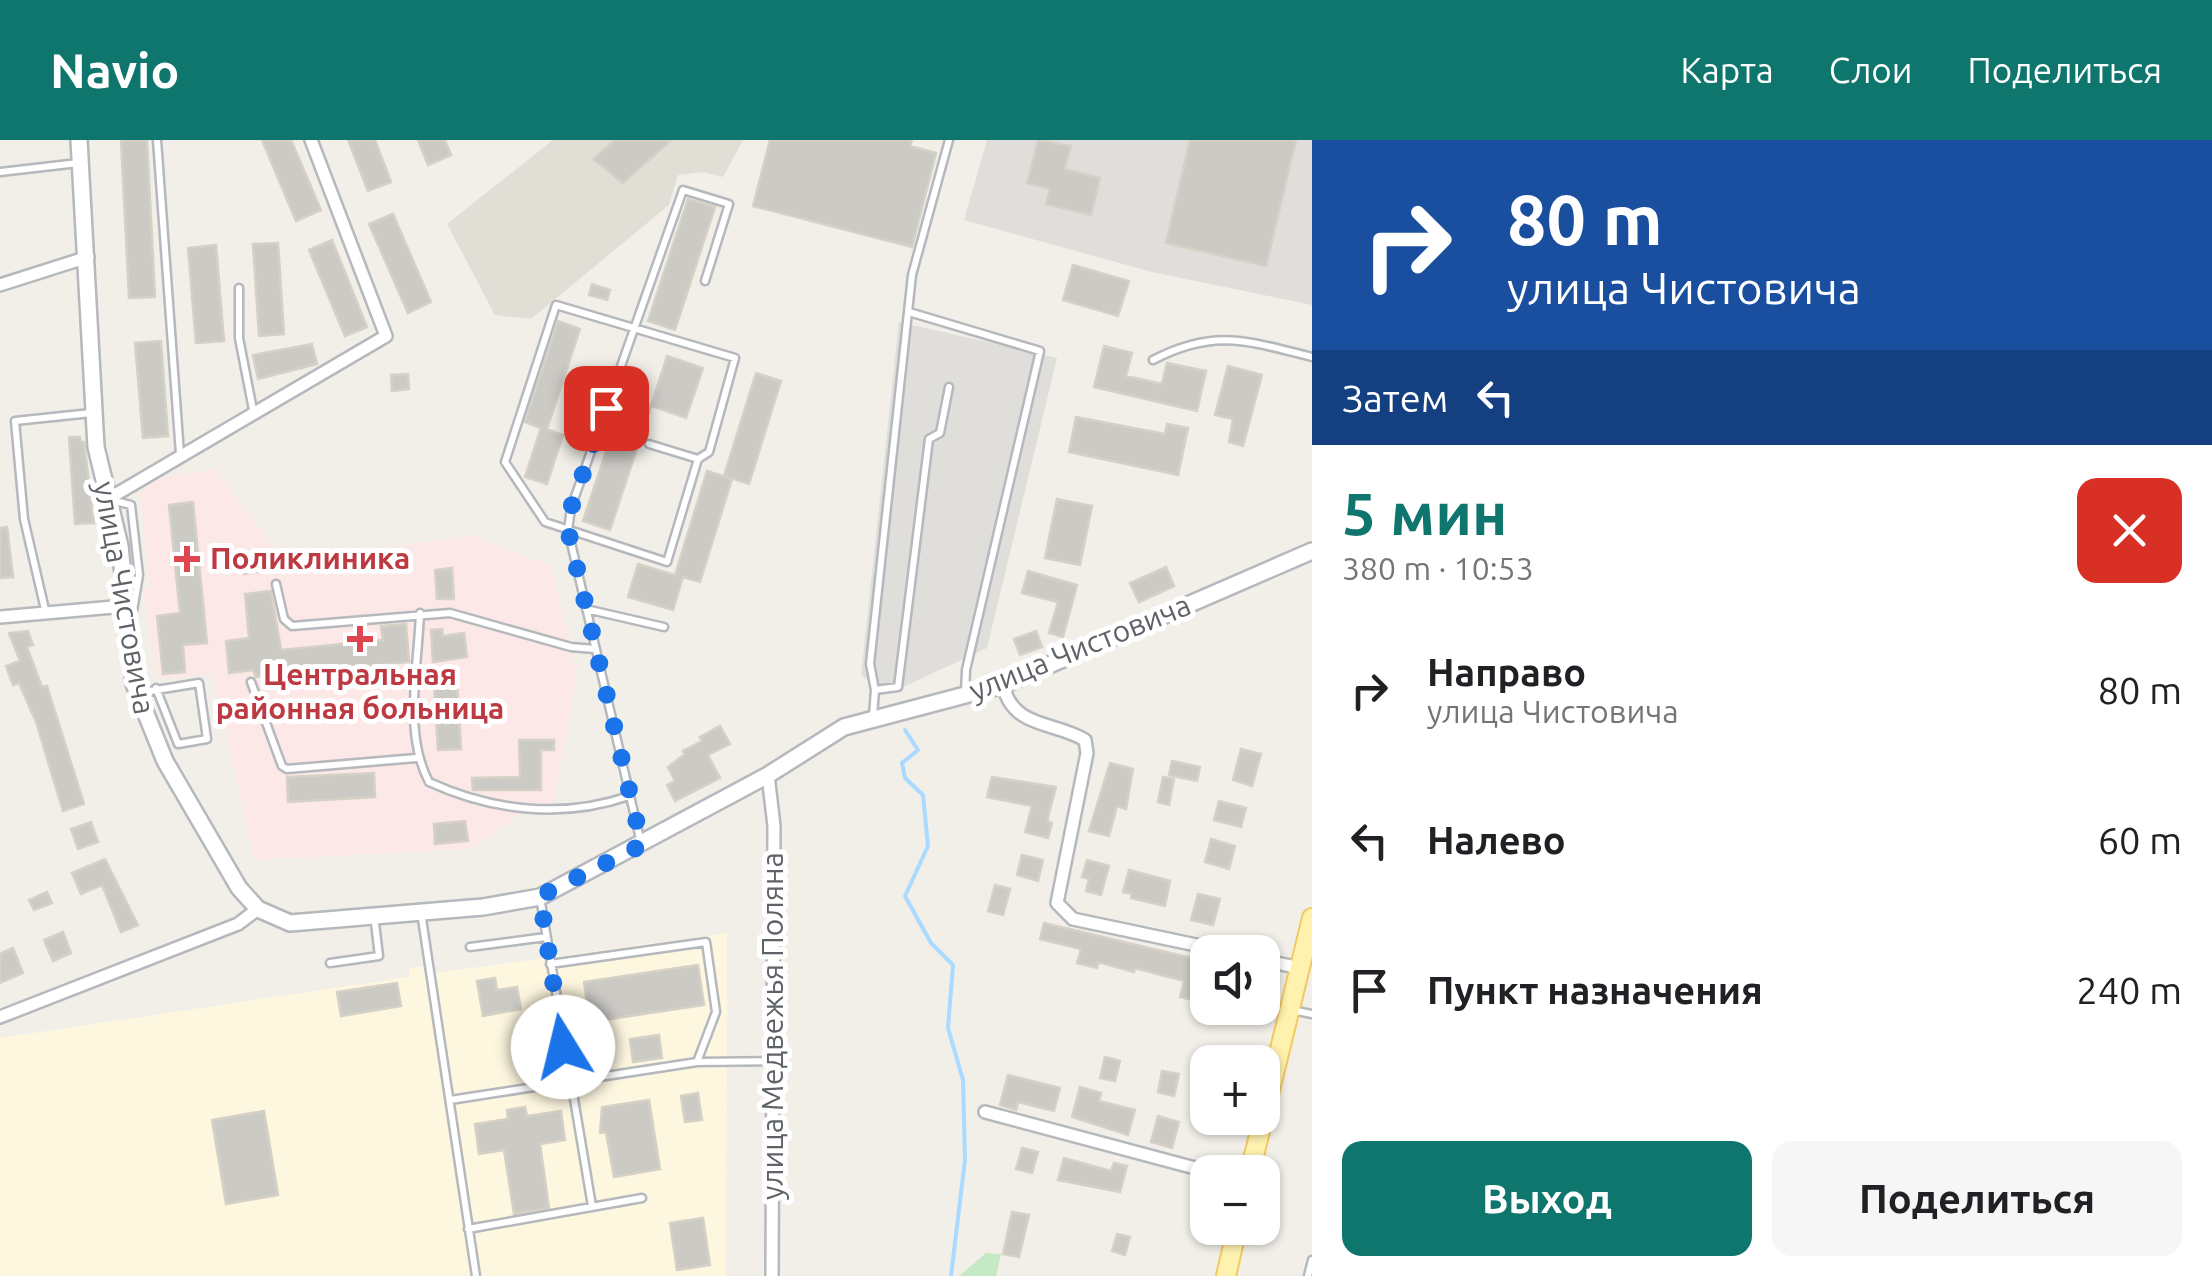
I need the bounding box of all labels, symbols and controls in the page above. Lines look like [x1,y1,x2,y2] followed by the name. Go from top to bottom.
[50,43,179,97] text: Navio
[1680,50,1774,90] text: Карта
[1829,50,1913,90] text: Слои
[1968,50,2162,90] text: Поделиться
[1342,180,1472,310] icon: right
[1507,180,1663,258] text: 80 m
[1507,262,1861,313] text: улица Чистовича
[564,366,649,451] pin
[1468,370,1523,425] icon: left
[1342,377,1448,419] text: Затем
[579,381,634,436] icon: arrive
[2077,478,2182,583] button: close
[88,479,162,717] street label: улица Чистовича
[1342,479,1507,546] text: 5 мин
[210,541,410,575] place label: Поликлиника
[174,546,200,572] marker: Поликлиника
[1342,550,1534,586] text: 380 m · 10:53
[964,587,1195,707] street label: улица Чистовича
[347,626,373,652] marker: Центральная районная больница
[1427,651,1586,693] text: Направо
[216,657,504,725] place label: Центральная районная больница
[1342,663,1397,718] icon: right
[2098,669,2182,711] text: 80 m
[1427,693,1679,729] text: улица Чистовича
[1342,813,1397,868] icon: left
[1427,819,1566,861] text: Налево
[2098,819,2182,861] text: 60 m
[755,852,789,1200] street label: улица Медвежья Поляна
[1190,935,1280,1245] map controls
[1190,935,1280,1025] button: sound
[1342,963,1397,1018] icon: arrive
[1427,969,1763,1011] text: Пункт назначения
[2076,969,2182,1011] text: 240 m
[511,995,615,1099] position arrow
[1190,1045,1280,1135] button: +
[1342,1141,1752,1256] button: Выход
[1772,1141,2182,1256] button: Поделиться
[1190,1155,1280,1245] button: −

